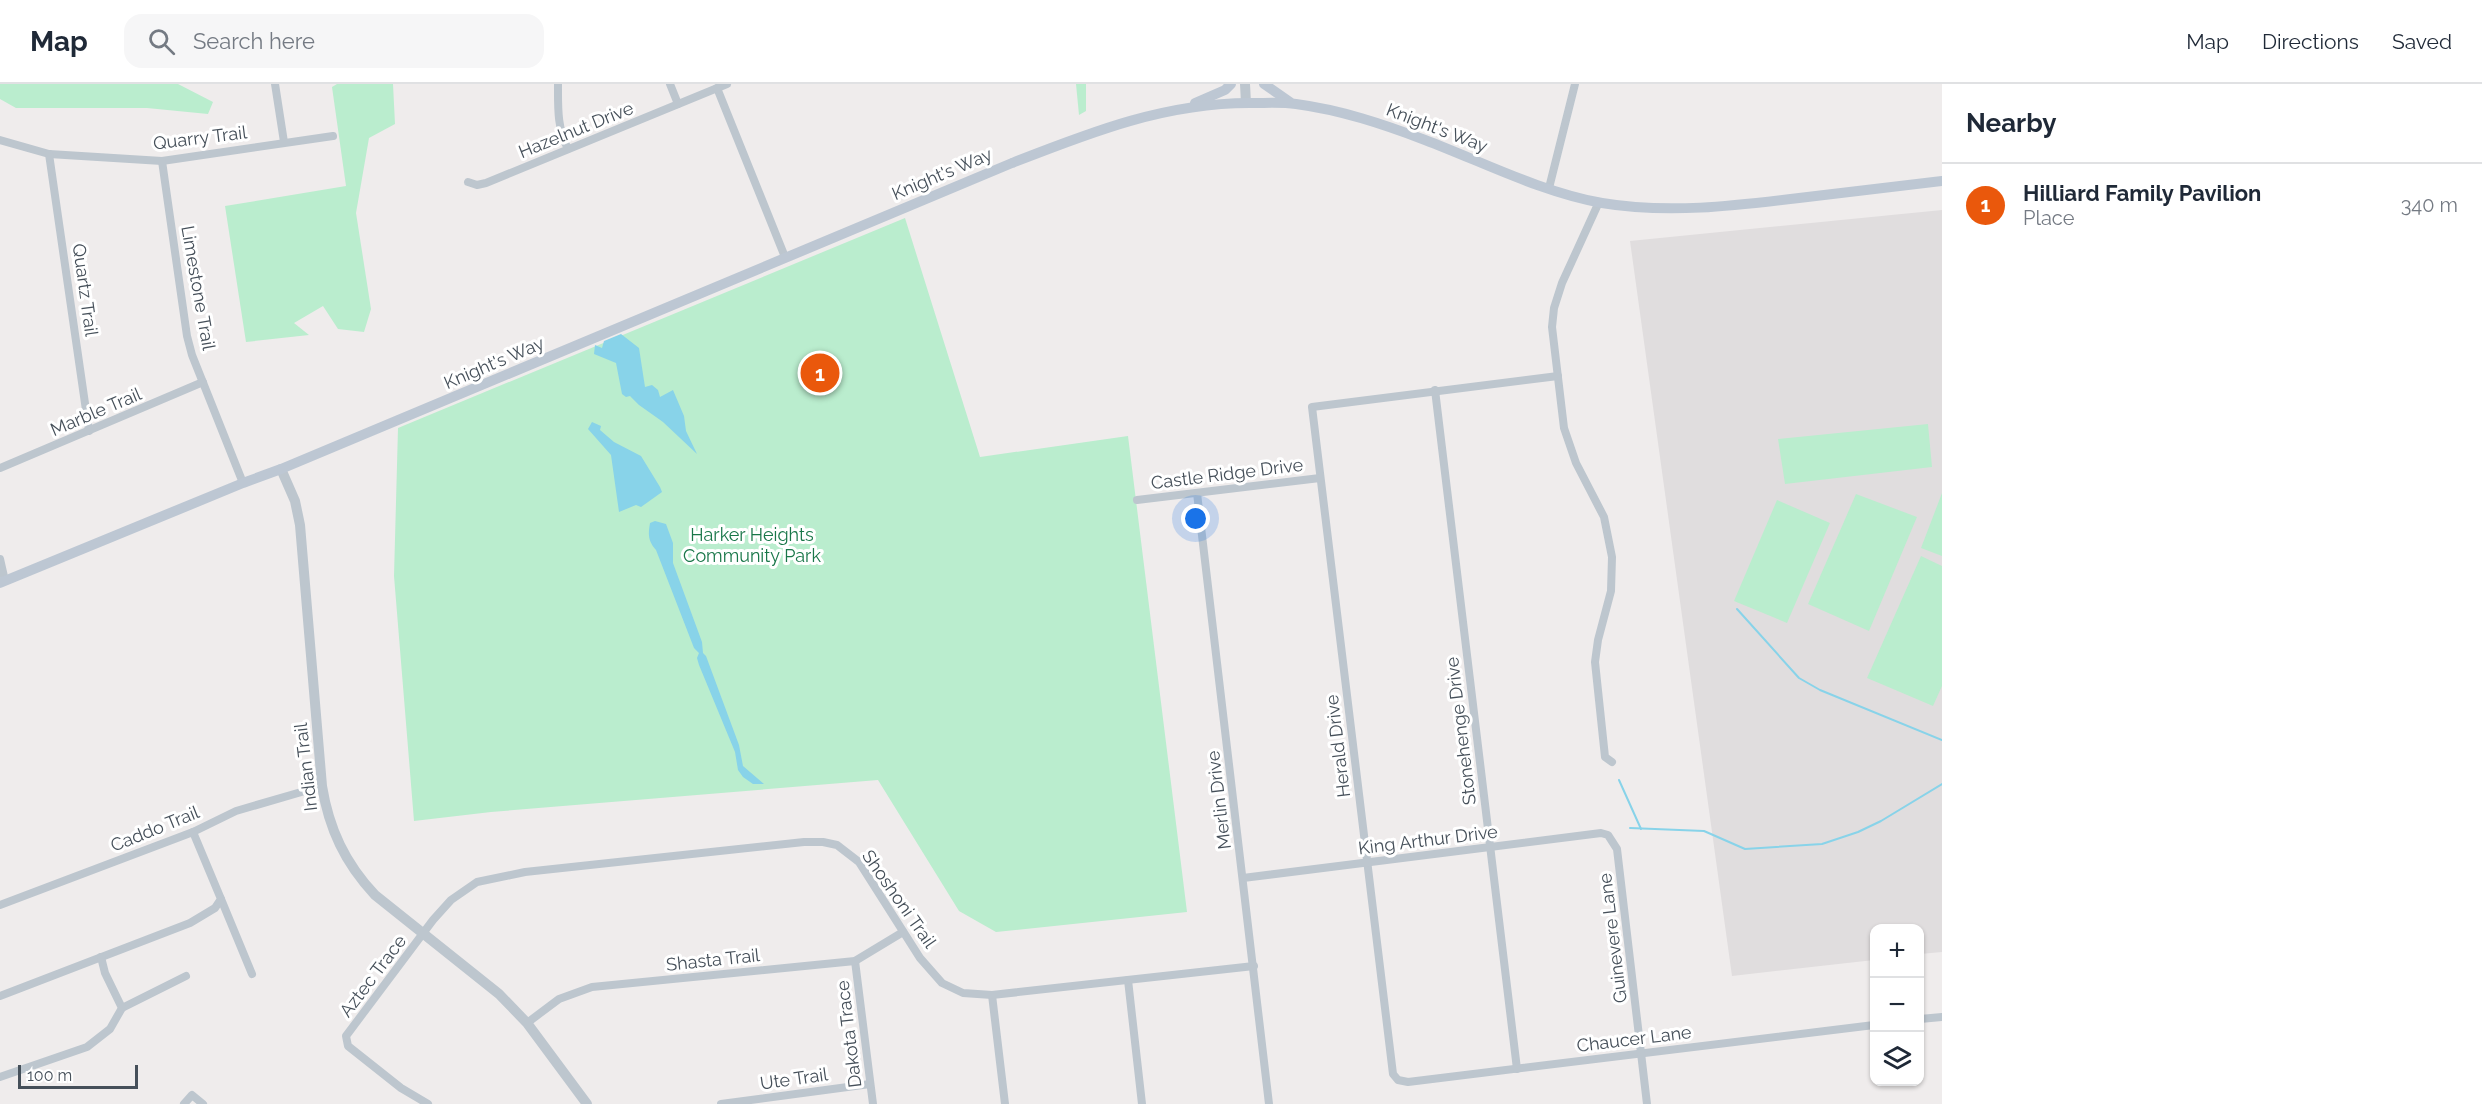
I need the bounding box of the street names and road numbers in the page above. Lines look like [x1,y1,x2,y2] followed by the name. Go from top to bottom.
[515,97,637,162] street label: Hazelnut Drive
[1384,99,1491,157] street label: Knight's Way
[152,121,248,154] street label: Quarry Trail
[889,143,995,204] street label: Knight's Way
[177,224,220,352] street label: Limestone Trail
[69,242,102,338] street label: Quartz Trail
[441,332,547,393] street label: Knight's Way
[47,383,145,440] street label: Marble Trail
[1150,454,1305,493] street label: Castle Ridge Drive
[1441,655,1480,806] street label: Stonehenge Drive
[1321,693,1354,799] street label: Herald Drive
[290,722,321,812] street label: Indian Trail
[1202,749,1235,851] street label: Merlin Drive
[107,801,202,856] street label: Caddo Trail
[1357,820,1499,858] street label: King Arthur Drive
[858,846,941,952] street label: Shoshoni Trail
[1594,871,1631,1004] street label: Guinevere Lane
[335,930,410,1021] street label: Aztec Trace
[665,944,761,975] street label: Shasta Trail
[831,979,866,1089] street label: Dakota Trace
[1575,1021,1693,1056] street label: Chaucer Lane
[759,1063,829,1094] street label: Ute Trail

